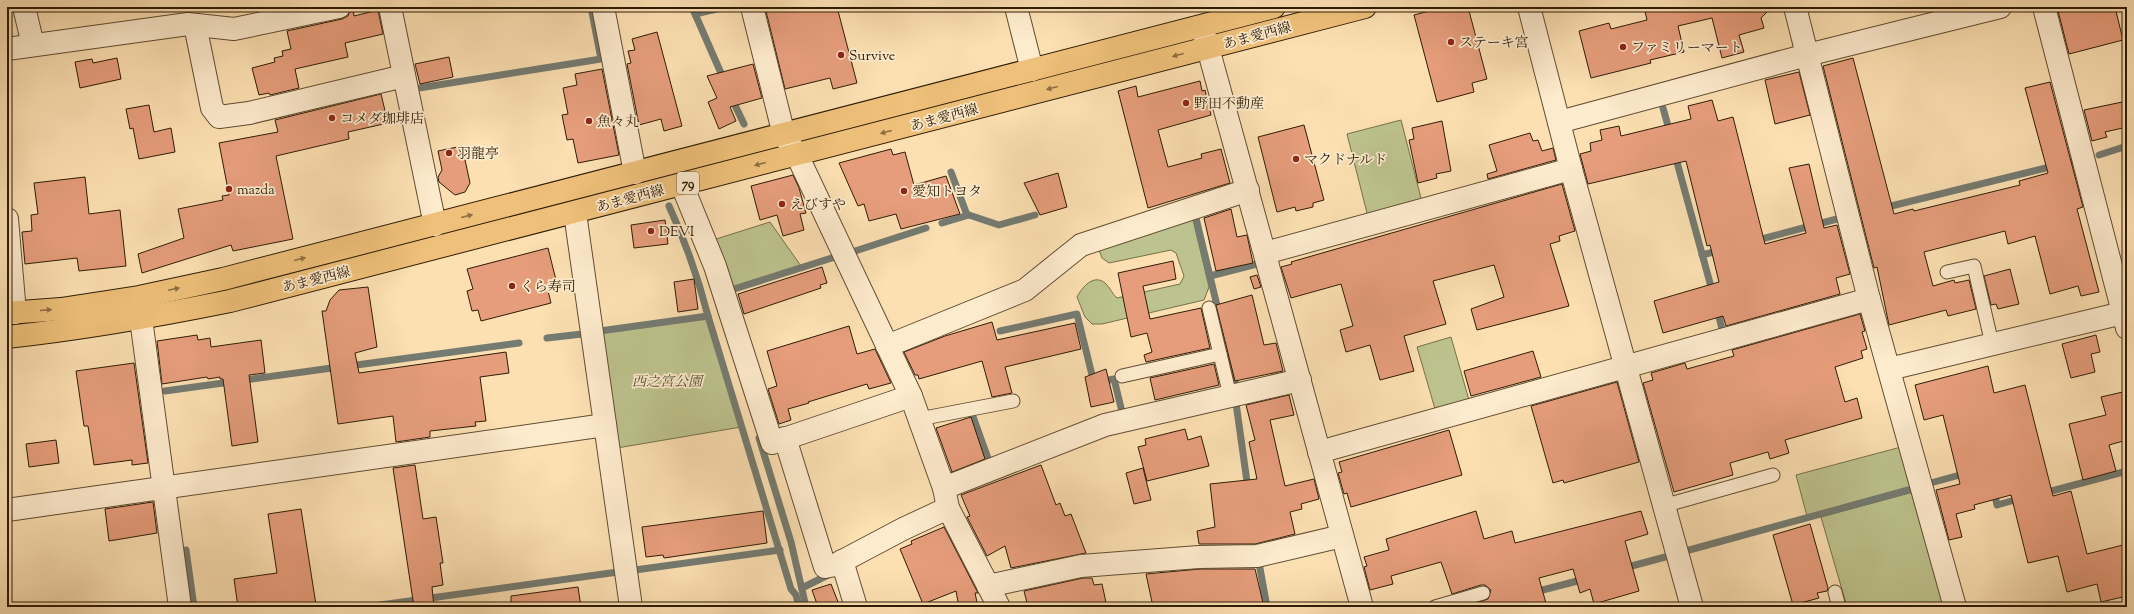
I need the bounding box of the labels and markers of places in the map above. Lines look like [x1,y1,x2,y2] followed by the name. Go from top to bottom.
[1459,34,1529,54] place label: ステーキ宮
[1446,37,1456,47] marker: ステーキ宮
[1631,39,1743,59] place label: ファミリーマート
[1618,42,1628,52] marker: ファミリーマート
[849,47,895,67] place label: Survive
[836,50,846,60] marker: Survive
[1194,95,1264,115] place label: 野田不動産
[1181,98,1191,108] marker: 野田不動産
[340,110,424,130] place label: コメダ珈琲店
[327,113,337,123] marker: コメダ珈琲店
[597,113,639,133] place label: 魚々丸
[584,116,594,126] marker: 魚々丸
[457,145,499,165] place label: 羽龍亭
[444,148,454,158] marker: 羽龍亭
[1304,151,1387,171] place label: マクドナルド
[1291,154,1301,164] marker: マクドナルド
[237,181,275,201] place label: mazda
[912,183,982,203] place label: 愛知トヨタ
[224,184,234,194] marker: mazda
[899,186,909,196] marker: 愛知トヨタ
[790,196,846,216] place label: えびすや
[777,199,787,209] marker: えびすや
[659,223,695,243] place label: DEVI
[646,226,656,236] marker: DEVI
[520,278,576,298] place label: くら寿司
[507,281,517,291] marker: くら寿司

